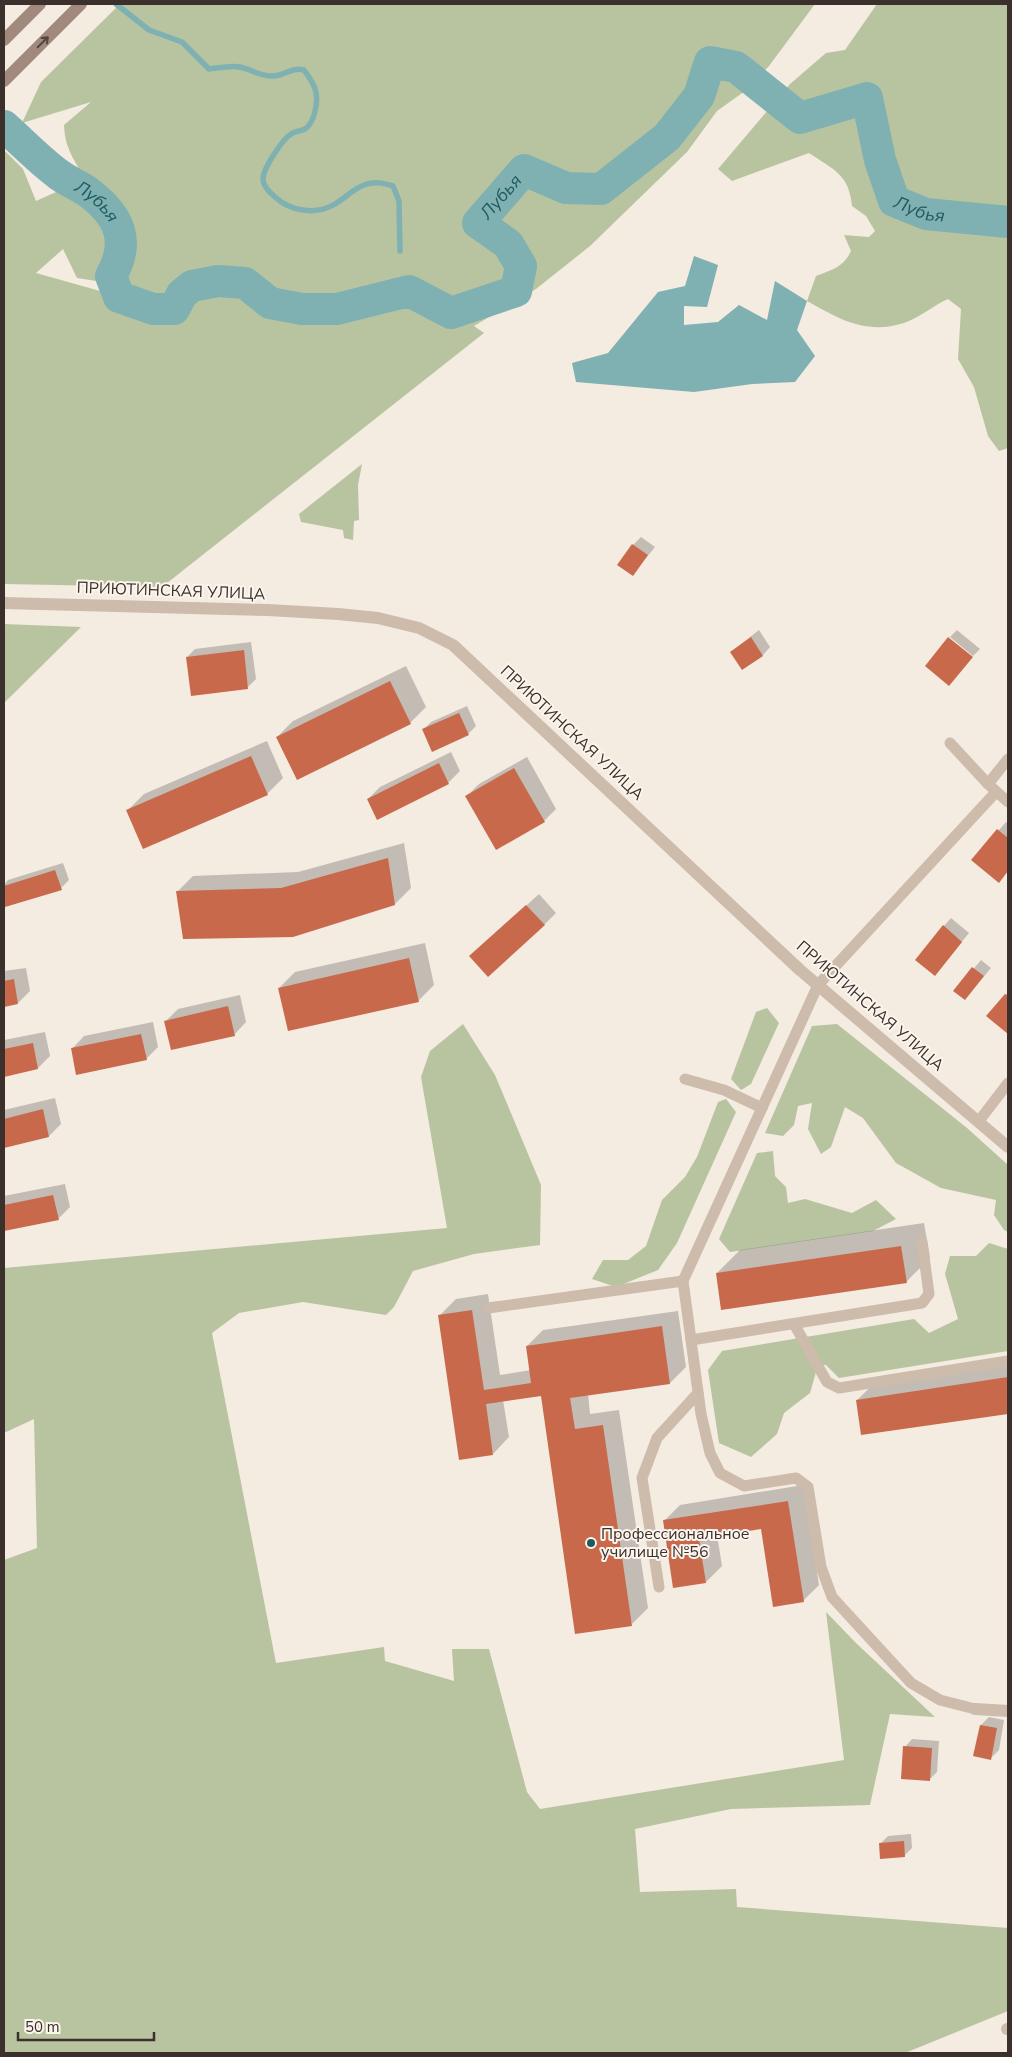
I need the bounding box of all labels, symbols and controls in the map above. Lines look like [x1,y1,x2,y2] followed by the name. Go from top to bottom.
[37,36,49,48] one-way arrow
[474,169,527,225] water label: Лубья
[69,174,125,227] water label: Лубья
[889,190,946,228] water label: Лубья
[76,577,266,605] street label: ПРИЮТИНСКАЯ УЛИЦА
[495,661,649,806] street label: ПРИЮТИНСКАЯ УЛИЦА
[792,936,949,1076] street label: ПРИЮТИНСКАЯ УЛИЦА
[601,1523,749,1563] place label: Профессиональное училище №56
[585,1537,597,1549] marker: Профессиональное училище №56
[18,2010,154,2042] scale bar
[25,2017,60,2037] text: 50 m

